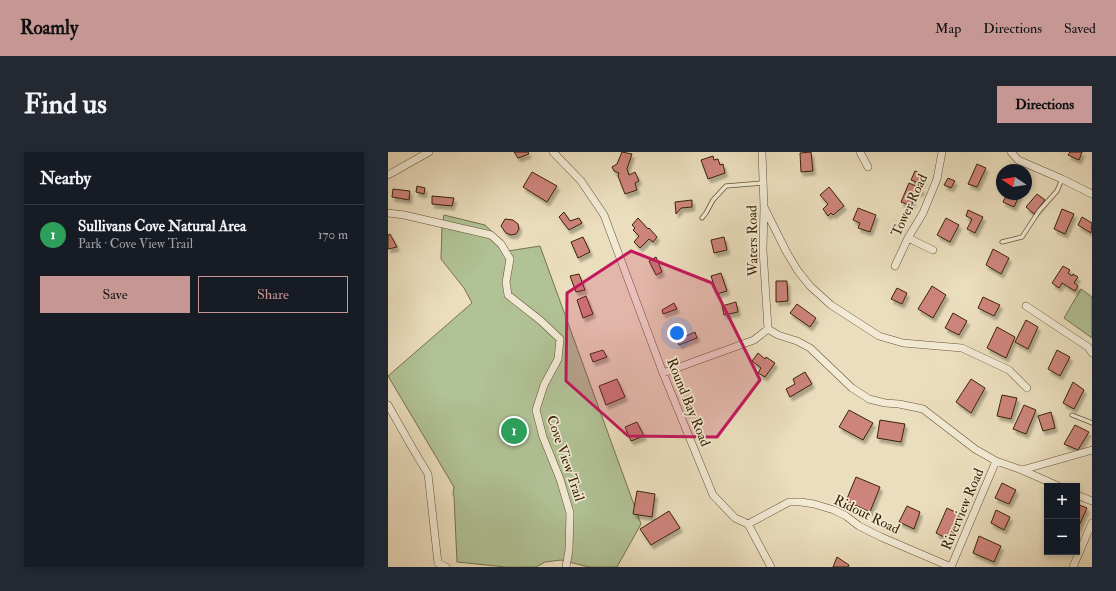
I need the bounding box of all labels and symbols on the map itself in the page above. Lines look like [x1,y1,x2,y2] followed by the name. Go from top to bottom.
[996,164,1032,200] north arrow
[888,171,931,239] street label: Tower Road
[743,205,762,278] street label: Waters Road
[667,323,687,343] your location
[662,355,714,449] street label: Round Bay Road
[543,413,588,504] street label: Cove View Trail
[501,416,527,446] pin: 1
[938,466,987,553] street label: Riverview Road
[831,491,903,538] street label: Ridout Road

